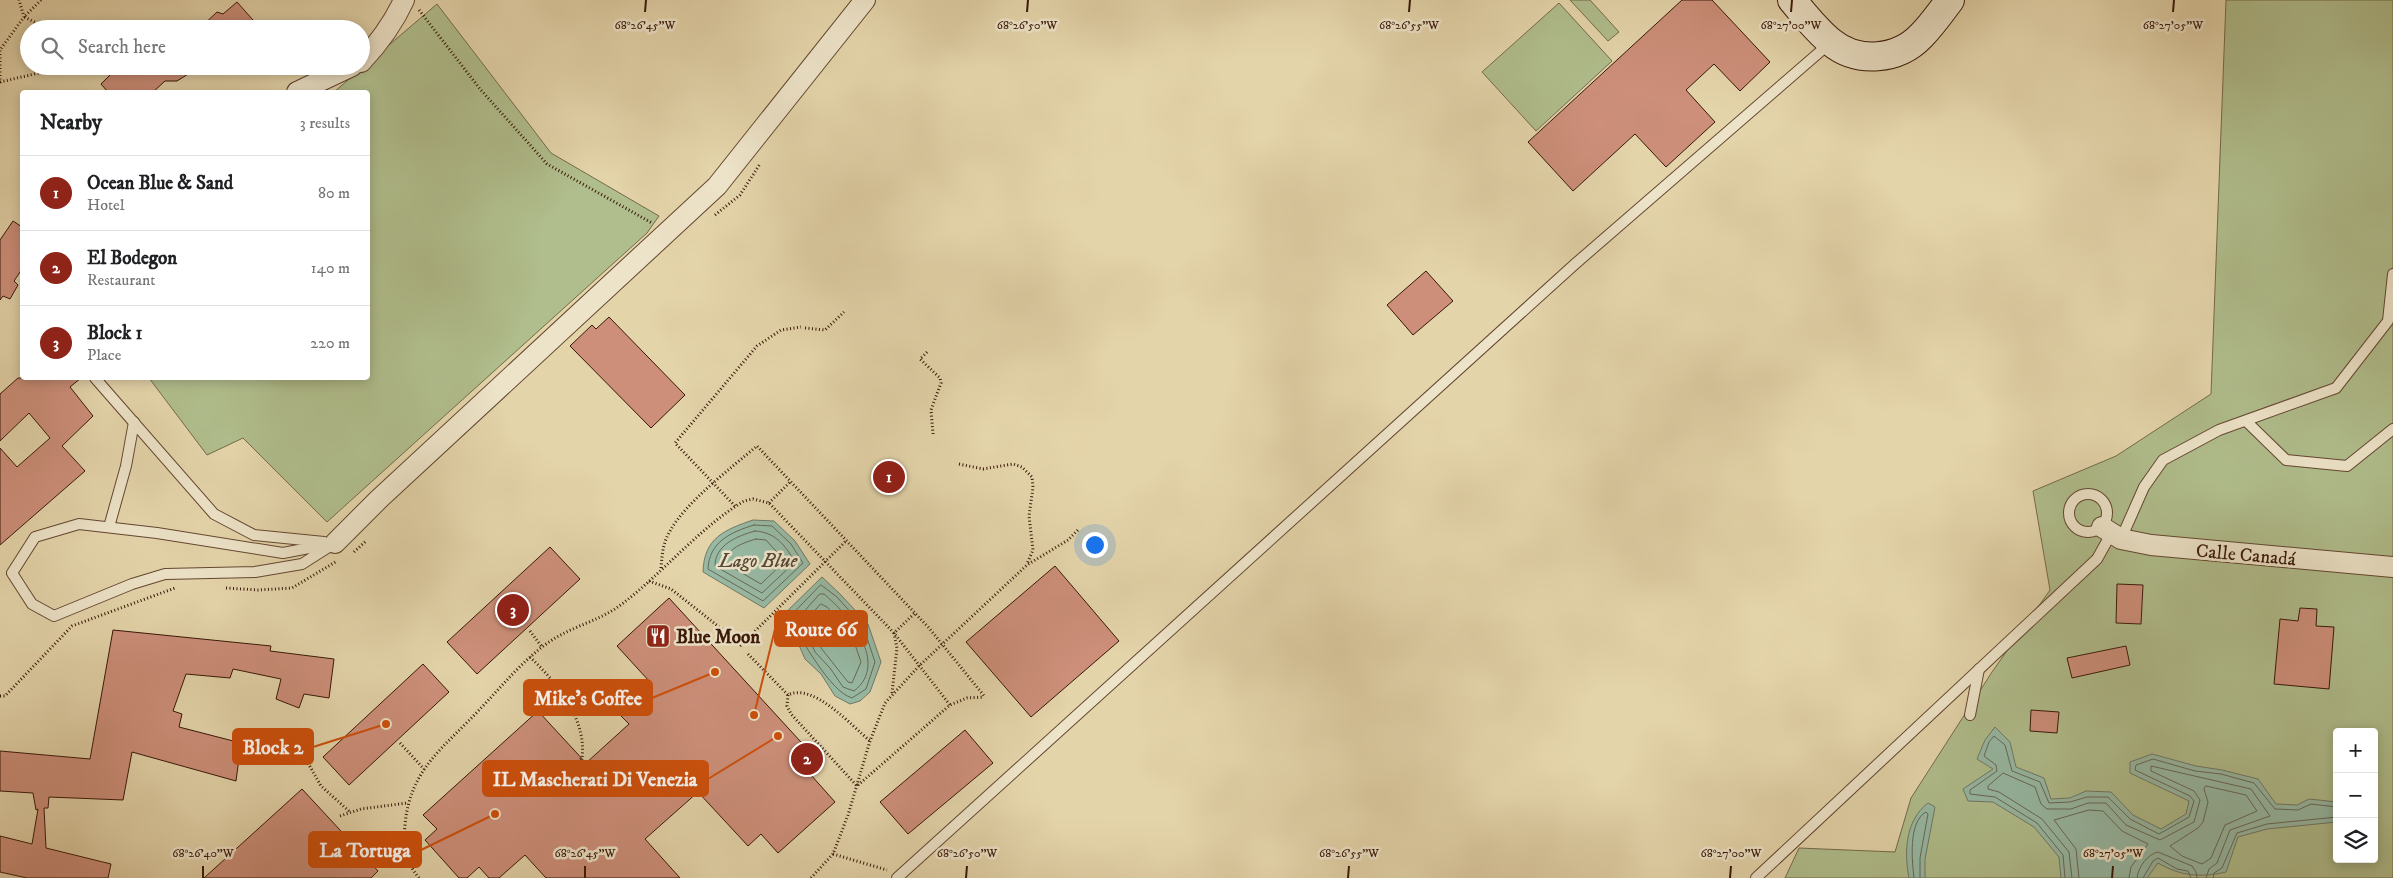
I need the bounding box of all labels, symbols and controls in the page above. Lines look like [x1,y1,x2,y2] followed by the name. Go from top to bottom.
[614,18,677,33] text: 68°26'45"W
[997,18,1058,33] text: 68°26'50"W
[1379,18,1440,33] text: 68°26'55"W
[1761,18,1822,33] text: 68°27'00"W
[2143,18,2204,33] text: 68°27'05"W
[20,20,370,75] search box
[38,34,66,62] icon: search
[78,36,166,59] text: Search here
[40,110,102,136] text: Nearby
[300,113,350,133] text: 3 results
[87,172,233,195] text: Ocean Blue & Sand
[53,183,59,203] text: 1
[318,183,350,203] text: 80 m
[87,195,125,215] text: Hotel
[87,247,177,270] text: El Bodegon
[52,258,60,278] text: 2
[311,258,350,278] text: 140 m
[87,270,155,290] text: Restaurant
[87,322,142,345] text: Block 1
[53,333,59,353] text: 3
[310,333,350,353] text: 220 m
[87,345,121,365] text: Place
[873,458,905,496] pin: 1
[1082,532,1108,558] your location
[2195,540,2297,571] street label: Calle Canadá
[718,549,799,574] water label: Lago Blue
[497,591,529,629] pin: 3
[775,611,867,646] callout: Route 66
[785,618,859,643] text: Route 66
[645,623,671,649] restaurant icon: Blue Moon
[676,626,761,649] place label: Blue Moon
[524,680,652,715] callout: Mike's Coffee
[534,687,643,712] text: Mike's Coffee
[2333,728,2378,863] map controls
[2333,728,2378,773] button: +
[233,729,313,764] callout: Block 2
[243,736,305,761] text: Block 2
[791,740,823,778] pin: 2
[483,761,708,796] callout: IL Mascherati Di Venezia
[493,768,698,793] text: IL Mascherati Di Venezia
[2333,773,2378,818] button: −
[2333,818,2378,863] button: layers
[309,832,421,867] callout: La Tortuga
[319,839,411,864] text: La Tortuga
[172,846,235,861] text: 68°26'40"W
[554,846,617,861] text: 68°26'45"W
[937,846,998,861] text: 68°26'50"W
[1319,846,1380,861] text: 68°26'55"W
[1701,846,1762,861] text: 68°27'00"W
[2083,846,2144,861] text: 68°27'05"W

